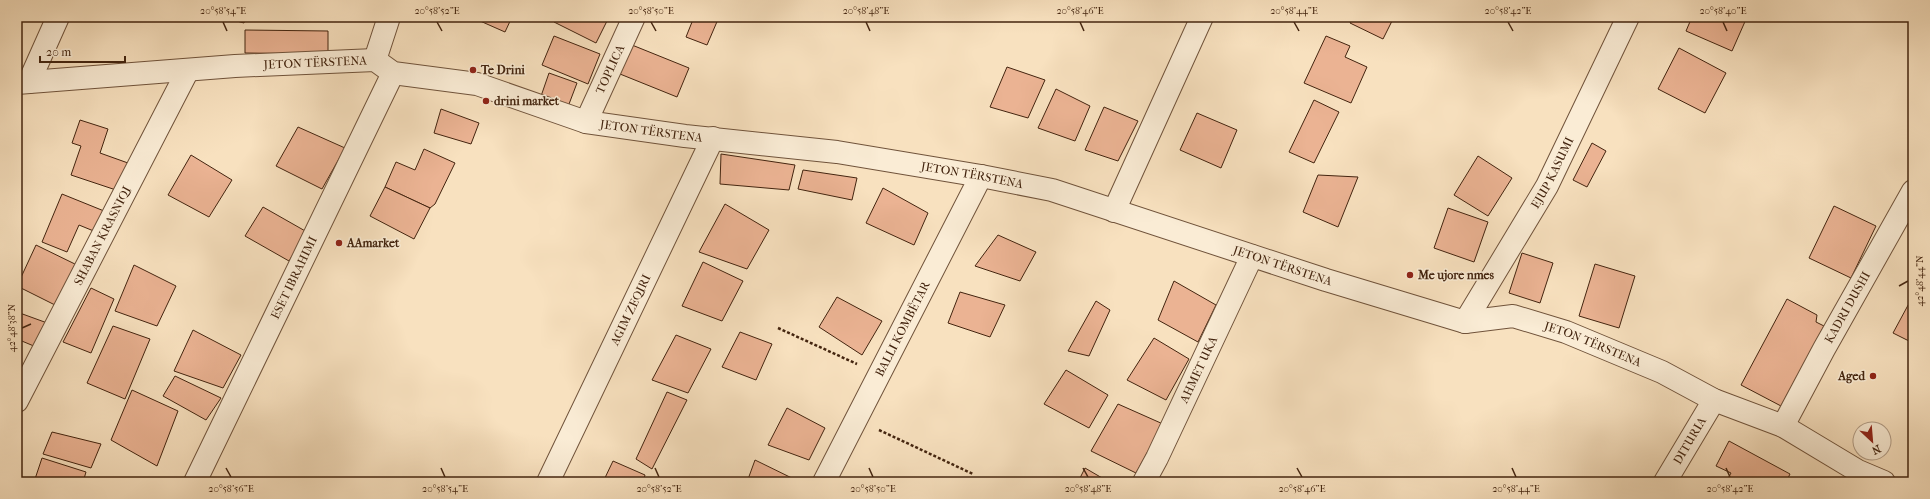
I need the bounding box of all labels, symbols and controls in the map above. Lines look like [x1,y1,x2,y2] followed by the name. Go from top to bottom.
[200,5,246,17] text: 20°58'54"E
[414,5,460,17] text: 20°58'52"E
[628,5,674,17] text: 20°58'50"E
[843,5,889,17] text: 20°58'48"E
[1056,5,1104,17] text: 20°58'46"E
[1270,5,1318,17] text: 20°58'44"E
[1485,5,1531,17] text: 20°58'42"E
[1699,5,1747,17] text: 20°58'40"E
[40,38,125,64] scale bar
[593,42,627,96] street label: TOPLICA
[46,45,71,59] text: 20 m
[262,53,367,72] street label: JETON TËRSTENA
[480,63,525,77] place label: Te Drini
[468,65,478,75] marker: Te Drini
[494,94,560,108] place label: drini market
[481,96,491,106] marker: drini market
[598,117,703,145] street label: JETON TËRSTENA
[1528,134,1577,211] street label: EJUP KASUMI
[919,159,1025,191] street label: JETON TËRSTENA
[71,184,134,288] street label: SHABAN KRASNIQI
[268,234,320,321] street label: ESET IBRAHIMI
[346,236,400,250] place label: AAmarket
[334,238,344,248] marker: AAmarket
[1230,243,1334,288] street label: JETON TËRSTENA
[1914,255,1926,307] text: 42°48'44"N
[1417,268,1495,282] place label: Me ujore nmes
[1822,269,1873,346] street label: KADRI DUSHI
[1405,270,1415,280] marker: Me ujore nmes
[607,272,654,348] street label: AGIM ZEQIRI
[872,278,933,379] street label: BALLI KOMBËTAR
[6,303,18,352] text: 42°48'38"N
[1542,319,1644,370] street label: JETON TËRSTENA
[1176,334,1220,406] street label: AHMET UKA
[1837,369,1865,384] place label: Aged
[1868,371,1878,381] marker: Aged
[1670,415,1709,467] street label: DITURIA
[1852,421,1892,461] north arrow
[1869,442,1883,457] text: N
[208,483,254,495] text: 20°58'56"E
[422,483,468,495] text: 20°58'54"E
[636,483,682,495] text: 20°58'52"E
[850,483,896,495] text: 20°58'50"E
[1065,483,1111,495] text: 20°58'48"E
[1278,483,1326,495] text: 20°58'46"E
[1492,483,1540,495] text: 20°58'44"E
[1707,483,1753,495] text: 20°58'42"E

